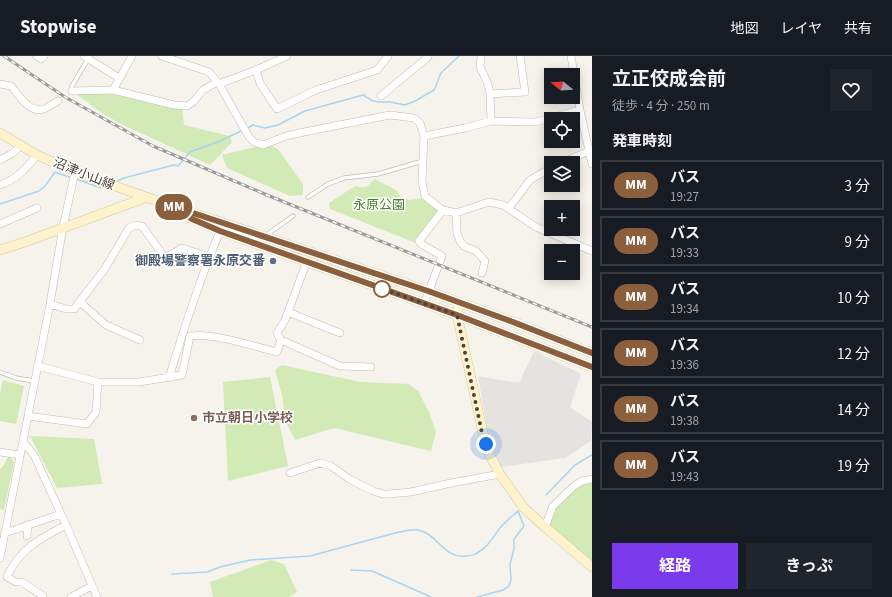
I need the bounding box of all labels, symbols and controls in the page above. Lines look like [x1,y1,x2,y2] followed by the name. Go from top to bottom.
[20,14,96,41] text: Stopwise
[730,19,758,39] text: 地図
[780,19,822,39] text: レイヤ
[844,19,872,39] text: 共有
[612,66,726,93] text: 立正佼成会前
[544,68,580,104] north arrow
[544,68,580,280] map controls
[830,69,872,111] button: heart
[612,97,710,115] text: 徒歩 · 4 分 · 250 m
[544,112,580,148] button: locate
[612,131,672,152] text: 発車時刻
[50,153,118,195] street label: 沼津小山線
[544,156,580,192] button: layers
[670,167,700,188] text: バス
[625,175,647,195] text: MM
[845,176,870,197] text: 3 分
[670,188,699,206] text: 19:27
[156,194,192,220] line badge: MM
[353,196,405,214] park label: 永原公園
[163,197,185,217] text: MM
[544,200,580,236] button: +
[670,223,700,244] text: バス
[625,231,647,251] text: MM
[845,232,870,253] text: 9 分
[544,244,580,280] button: −
[670,244,699,262] text: 19:33
[135,252,265,270] place label: 御殿場警察署永原交番
[268,256,278,266] marker: 御殿場警察署永原交番
[670,279,700,300] text: バス
[373,280,391,298] unlabelled marker
[625,287,647,307] text: MM
[837,288,870,309] text: 10 分
[670,300,699,318] text: 19:34
[670,335,700,356] text: バス
[625,343,647,363] text: MM
[837,344,870,365] text: 12 分
[670,356,699,374] text: 19:36
[670,391,700,412] text: バス
[625,399,647,419] text: MM
[837,400,870,421] text: 14 分
[202,409,293,427] place label: 市立朝日小学校
[670,412,699,430] text: 19:38
[189,413,199,423] marker: 市立朝日小学校
[476,434,496,454] your location
[670,447,700,468] text: バス
[625,455,647,475] text: MM
[837,456,870,477] text: 19 分
[670,468,699,486] text: 19:43
[612,543,738,589] button: 経路
[746,543,872,589] button: きっぷ

